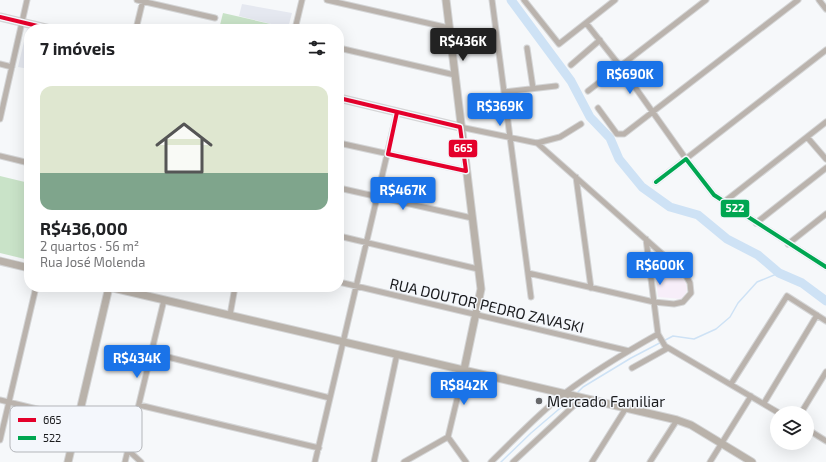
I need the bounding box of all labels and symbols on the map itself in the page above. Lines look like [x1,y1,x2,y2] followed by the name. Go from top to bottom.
[430,28,496,62] pin: R$436K
[597,61,663,95] pin: R$690K
[467,93,533,127] pin: R$369K
[448,139,478,158] line badge: 665
[453,141,473,154] text: 665
[370,177,436,211] pin: R$467K
[720,199,750,218] line badge: 522
[726,201,744,214] text: 522
[627,252,693,286] pin: R$600K
[388,274,586,336] street label: RUA DOUTOR PEDRO ZAVASKI
[104,345,170,379] pin: R$434K
[431,372,497,406] pin: R$842K
[547,392,665,410] place label: Mercado Familiar
[534,396,544,406] marker: Mercado Familiar
[10,406,142,452] legend
[43,413,62,426] text: 665
[43,431,61,444] text: 522

